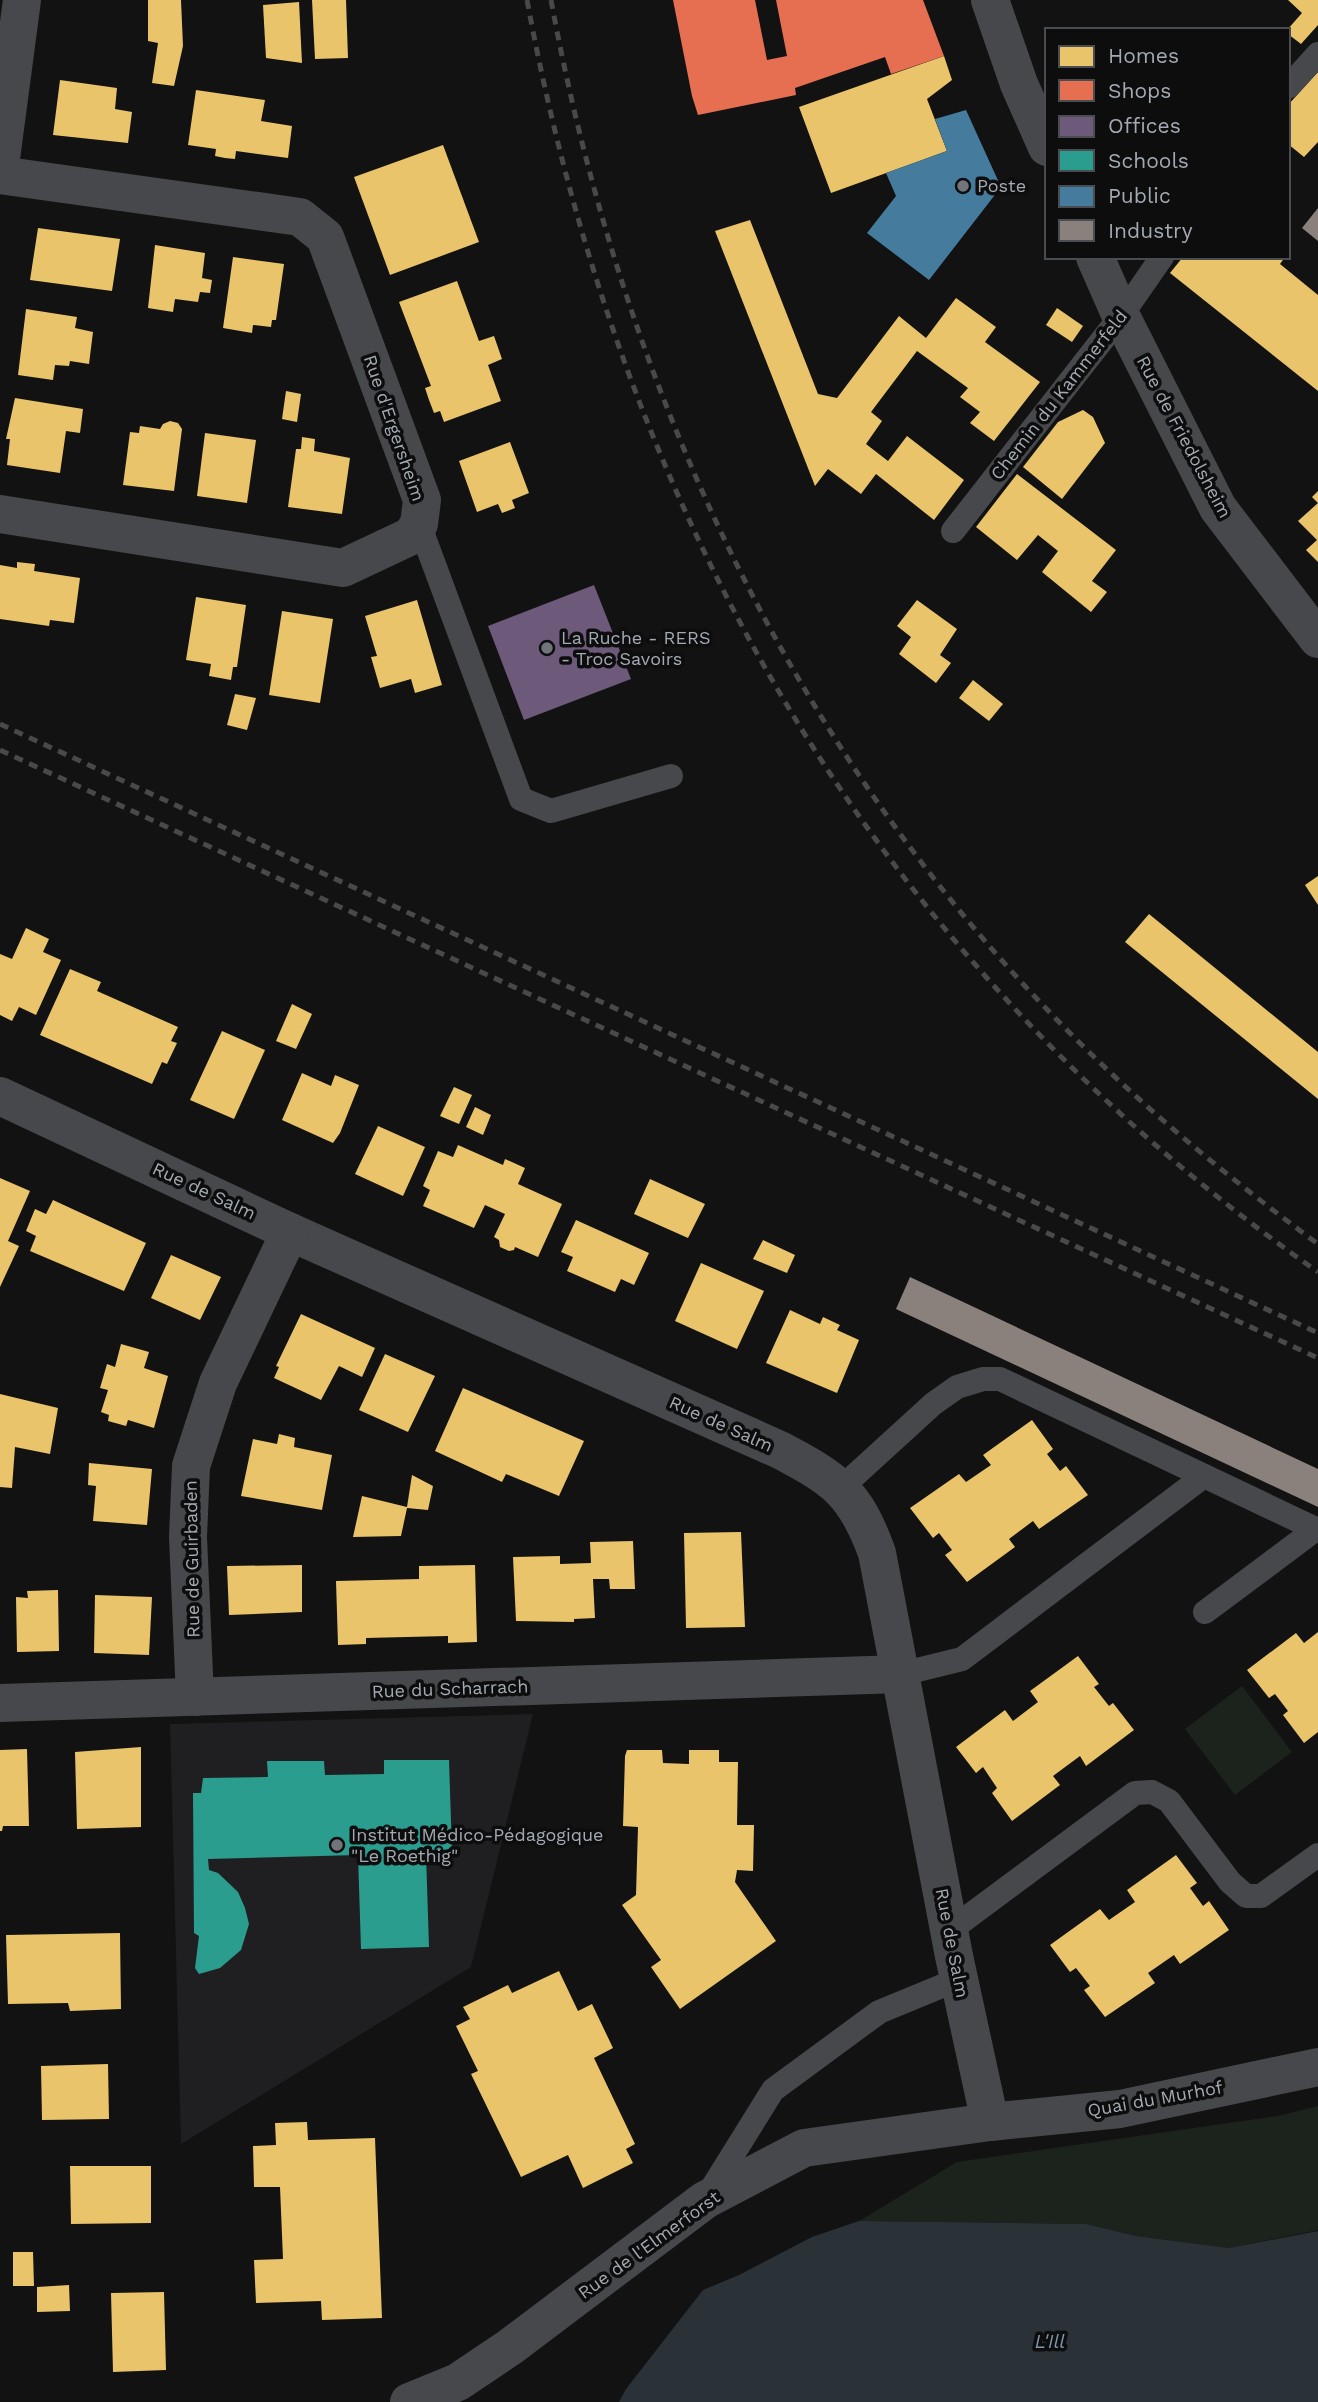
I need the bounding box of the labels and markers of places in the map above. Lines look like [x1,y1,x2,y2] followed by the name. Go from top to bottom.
[977,175,1026,196] place label: Poste
[955,178,971,194] marker: Poste
[561,627,711,669] place label: La Ruche - RERS - Troc Savoirs
[539,640,555,656] marker: La Ruche - RERS - Troc Savoirs
[351,1824,603,1866] place label: Institut Médico-Pédagogique "Le Roethig"
[329,1837,345,1853] marker: Institut Médico-Pédagogique "Le Roethig"

